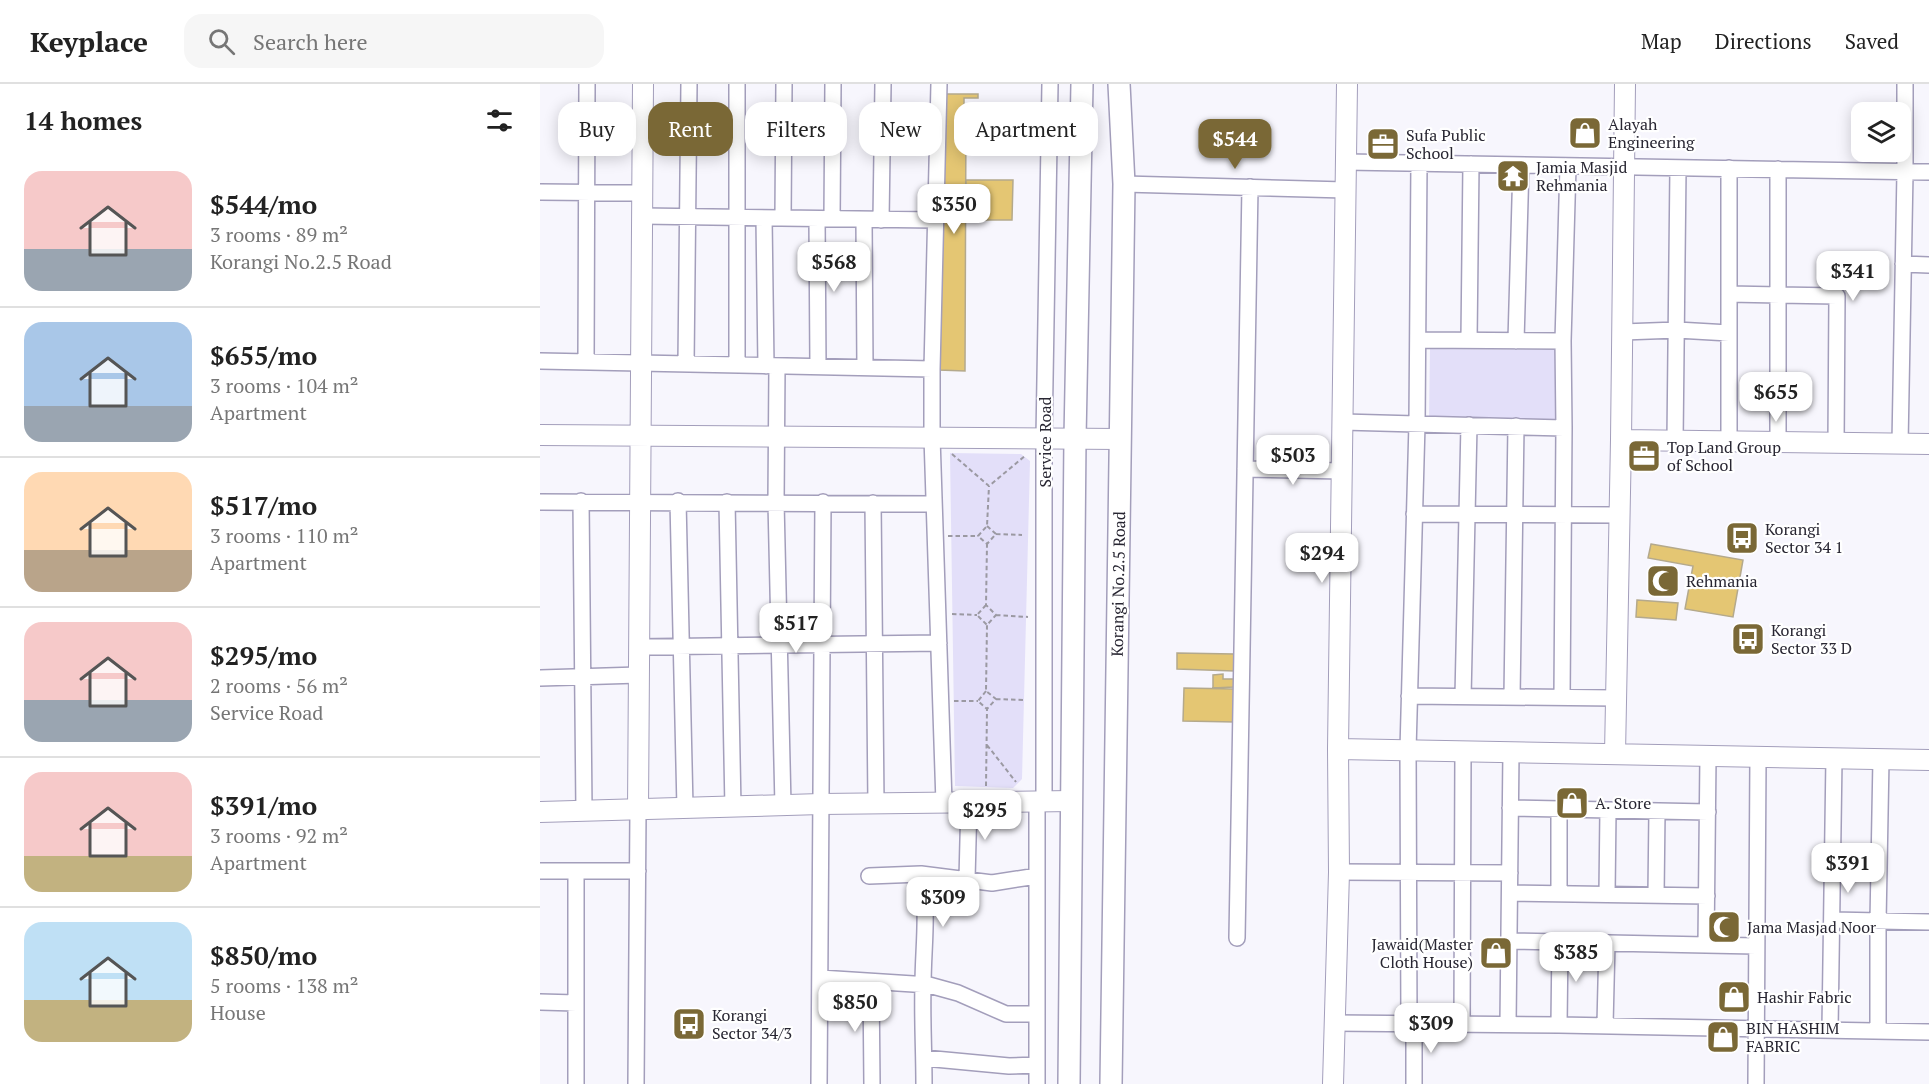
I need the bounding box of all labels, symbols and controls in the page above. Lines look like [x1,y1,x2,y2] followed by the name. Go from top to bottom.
[184,14,604,68] search box
[30,23,148,60] text: Keyplace
[205,25,238,58] icon: search
[253,27,368,56] text: Search here
[1641,27,1682,55] text: Map
[1715,27,1812,55] text: Directions
[1845,27,1899,55] text: Saved
[558,102,636,156] chip: Buy
[648,102,733,156] chip: Rent
[745,102,847,156] chip: Filters
[859,102,942,156] chip: New
[954,102,1098,156] chip: Apartment
[1851,102,1911,162] map controls
[1851,102,1911,162] button: layers
[24,103,142,137] text: 14 homes
[483,104,516,137] icon: filters
[1608,113,1695,153] place label: Alayah Engineering
[1567,115,1603,151] shop icon: Alayah Engineering
[1199,119,1271,170] pin: $544
[1406,124,1486,164] place label: Sufa Public School
[1212,125,1258,152] text: $544
[1365,126,1401,162] office icon: Sufa Public School
[1536,156,1627,196] place label: Jamia Masjid Rehmania
[1495,158,1531,194] temple icon: Jamia Masjid Rehmania
[918,184,990,235] pin: $350
[210,187,317,221] text: $544/mo
[931,190,977,217] text: $350
[72,195,144,267] icon: home
[210,221,348,248] text: 3 rooms · 89 m²
[798,242,870,293] pin: $568
[210,248,392,275] text: Korangi No.2.5 Road
[811,248,857,275] text: $568
[1817,251,1889,302] pin: $341
[1830,257,1876,284] text: $341
[210,338,317,372] text: $655/mo
[72,346,144,418] icon: home
[210,372,358,399] text: 3 rooms · 104 m²
[1740,372,1812,423] pin: $655
[1753,378,1799,405] text: $655
[1034,397,1056,487] street label: Service Road
[210,399,307,426] text: Apartment
[1257,435,1329,486] pin: $503
[1667,436,1781,476] place label: Top Land Group of School
[1626,438,1662,474] office icon: Top Land Group of School
[1270,441,1316,468] text: $503
[210,488,317,522] text: $517/mo
[72,496,144,568] icon: home
[1106,511,1130,657] street label: Korangi No.2.5 Road
[1765,518,1843,558] place label: Korangi Sector 34 1
[1724,520,1760,556] bus stop icon: Korangi Sector 34 1
[210,522,358,549] text: 3 rooms · 110 m²
[1286,533,1358,584] pin: $294
[1299,539,1345,566] text: $294
[210,549,307,576] text: Apartment
[1645,563,1681,599] mosque icon: Rehmania
[1686,570,1758,592] place label: Rehmania
[760,603,832,654] pin: $517
[773,609,819,636] text: $517
[1771,619,1852,659] place label: Korangi Sector 33 D
[1730,621,1766,657] bus stop icon: Korangi Sector 33 D
[210,638,317,672] text: $295/mo
[72,646,144,718] icon: home
[210,672,348,699] text: 2 rooms · 56 m²
[210,699,323,726] text: Service Road
[1554,785,1590,821] shop icon: A. Store
[210,788,317,822] text: $391/mo
[949,790,1021,841] pin: $295
[1595,792,1651,814] place label: A. Store
[72,796,144,868] icon: home
[962,796,1008,823] text: $295
[210,822,348,849] text: 3 rooms · 92 m²
[1812,843,1884,894] pin: $391
[210,849,307,876] text: Apartment
[1825,849,1871,876] text: $391
[907,877,979,928] pin: $309
[920,883,966,910] text: $309
[1706,909,1742,945] mosque icon: Jama Masjad Noor
[1747,916,1877,938] place label: Jama Masjad Noor
[1540,932,1612,983] pin: $385
[1372,933,1474,973] place label: Jawaid(Master Cloth House)
[1478,935,1514,971] shop icon: Jawaid(Master Cloth House)
[210,938,317,972] text: $850/mo
[1553,938,1599,965] text: $385
[72,946,144,1018] icon: home
[210,972,358,999] text: 5 rooms · 138 m²
[1716,979,1752,1015] shop icon: Hashir Fabric
[819,982,891,1033] pin: $850
[1757,986,1852,1008] place label: Hashir Fabric
[832,988,878,1015] text: $850
[210,999,266,1026] text: House
[1395,1003,1467,1054] pin: $309
[712,1004,792,1044] place label: Korangi Sector 34/3
[671,1006,707,1042] bus stop icon: Korangi Sector 34/3
[1408,1009,1454,1036] text: $309
[1746,1017,1840,1057] place label: BIN HASHIM FABRIC
[1705,1019,1741,1055] shop icon: BIN HASHIM FABRIC

